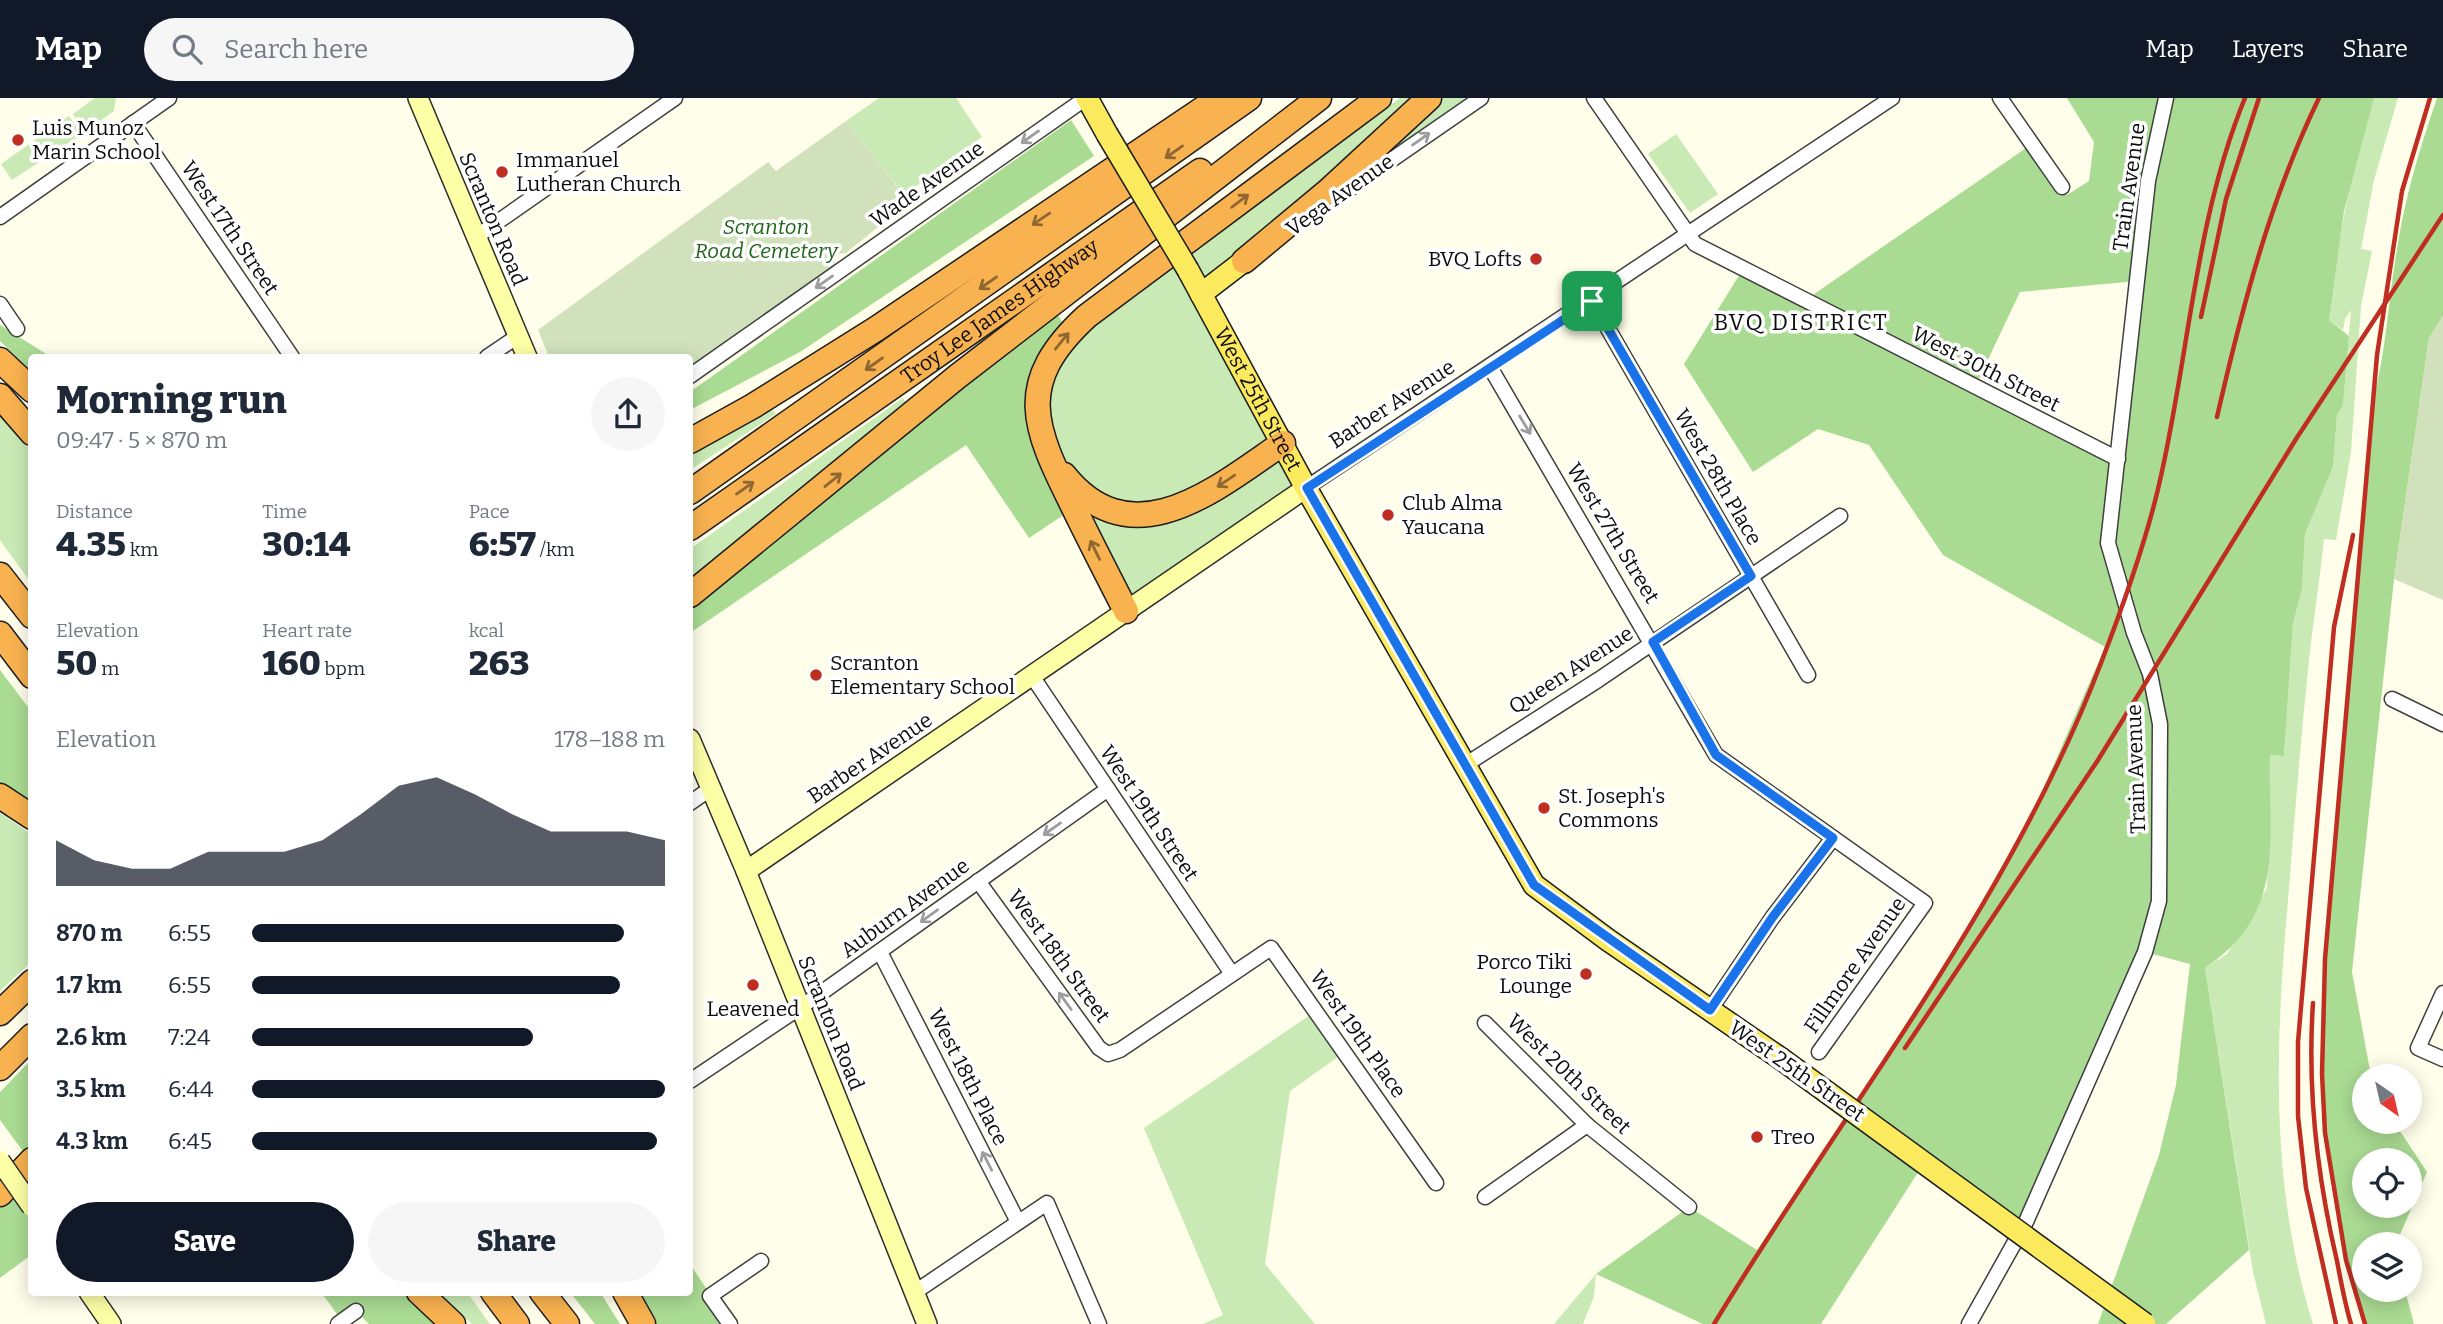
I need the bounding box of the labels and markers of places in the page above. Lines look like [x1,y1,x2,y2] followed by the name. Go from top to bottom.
[32,115,161,165] place label: Luis Munoz Marin School
[10,132,26,148] marker: Luis Munoz Marin School
[516,147,681,197] place label: Immanuel Lutheran Church
[494,164,510,180] marker: Immanuel Lutheran Church
[1428,246,1522,272] place label: BVQ Lofts
[1528,251,1544,267] marker: BVQ Lofts
[1562,271,1622,331] pin
[1402,490,1503,540] place label: Club Alma Yaucana
[1380,507,1396,523] marker: Club Alma Yaucana
[830,650,1015,700] place label: Scranton Elementary School
[808,667,824,683] marker: Scranton Elementary School
[1558,783,1665,833] place label: St. Joseph's Commons
[1536,800,1552,816] marker: St. Joseph's Commons
[1476,949,1572,999] place label: Porco Tiki Lounge
[1578,966,1594,982] marker: Porco Tiki Lounge
[745,977,761,993] marker: Leavened
[706,996,800,1022] place label: Leavened
[1771,1124,1815,1150] place label: Treo
[1749,1129,1765,1145] marker: Treo

